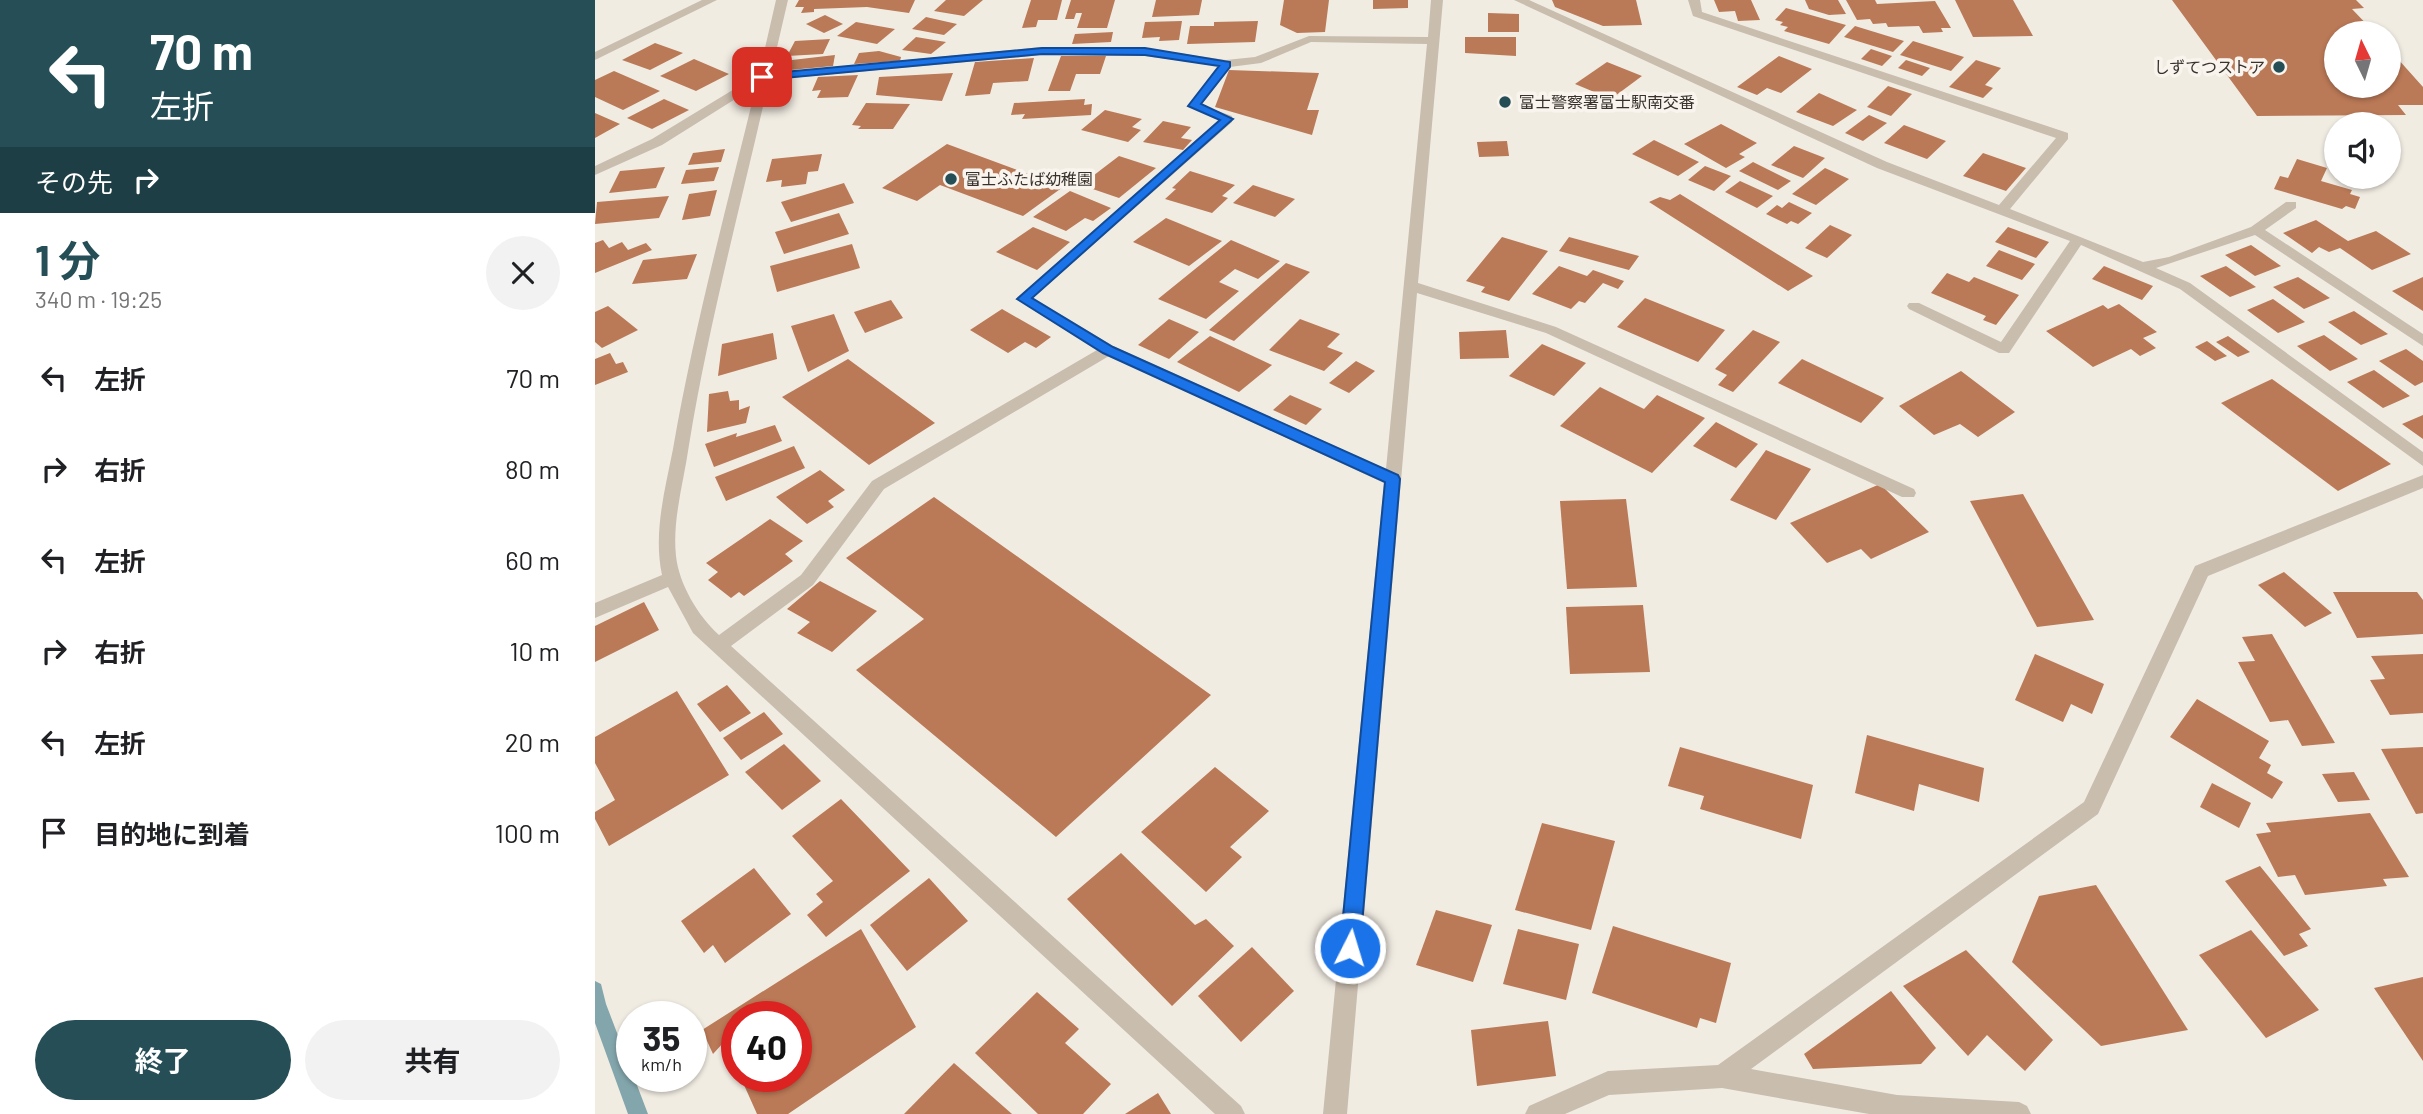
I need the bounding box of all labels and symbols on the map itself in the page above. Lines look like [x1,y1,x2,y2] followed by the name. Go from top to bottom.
[2324,21,2401,98] north arrow
[732,47,792,107] pin
[2154,57,2265,76] place label: しずてつストア
[2271,59,2287,75] marker: しずてつストア
[1519,92,1695,111] place label: 富士警察署富士駅南交番
[1497,94,1513,110] marker: 富士警察署富士駅南交番
[965,169,1093,188] place label: 富士ふたば幼稚園
[943,171,959,187] marker: 富士ふたば幼稚園
[1313,911,1387,985] position arrow
[721,1001,812,1092] speed limit sign: 40

